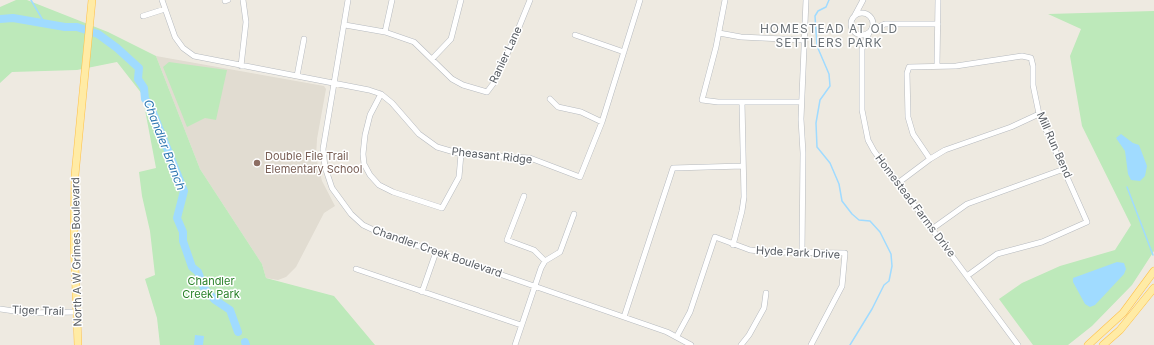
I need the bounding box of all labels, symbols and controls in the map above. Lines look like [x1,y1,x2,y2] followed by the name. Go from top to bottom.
[760,22,898,50] district label: HOMESTEAD AT OLD SETTLERS PARK
[487,24,525,86] street label: Ranier Lane
[140,98,188,192] water label: Chandler Branch
[1034,110,1074,180] street label: Mill Run Bend
[451,145,533,167] street label: Pheasant Ridge
[265,150,362,176] place label: Double File Trail Elementary School
[872,152,958,260] street label: Homestead Farms Drive
[252,158,262,168] marker: Double File Trail Elementary School
[69,177,85,327] street label: North A W Grimes Boulevard
[370,224,504,280] street label: Chandler Creek Boulevard
[756,244,840,262] street label: Hyde Park Drive
[182,275,240,301] park label: Chandler Creek Park
[12,303,64,319] street label: Tiger Trail

